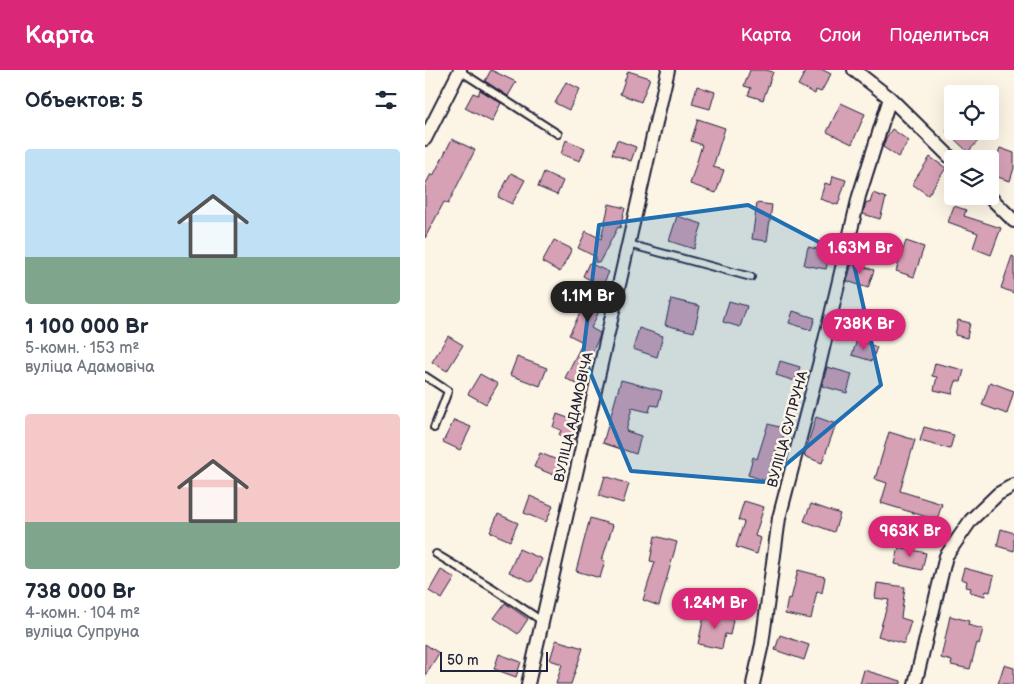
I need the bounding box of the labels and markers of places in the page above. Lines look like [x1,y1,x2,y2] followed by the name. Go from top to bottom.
[808,232,912,275] pin: 1.63M Br
[542,280,634,323] pin: 1.1M Br
[818,308,910,351] pin: 738K Br
[864,516,956,558] pin: 963K Br
[663,588,767,630] pin: 1.24M Br

